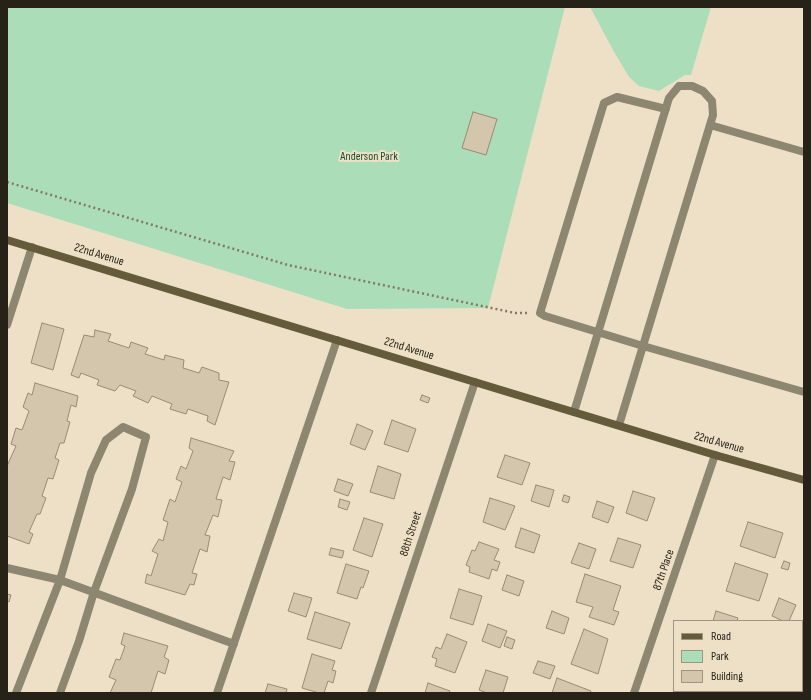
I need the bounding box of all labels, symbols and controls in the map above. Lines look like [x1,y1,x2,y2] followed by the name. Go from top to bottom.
[340,150,398,164] park label: Anderson Park
[72,241,126,269] street label: 22nd Avenue
[382,335,436,363] street label: 22nd Avenue
[692,429,746,457] street label: 22nd Avenue
[397,510,425,558] street label: 88th Street
[650,548,678,592] street label: 87th Place
[673,620,803,692] legend
[711,629,731,644] text: Road
[711,649,729,664] text: Park
[711,669,743,684] text: Building

